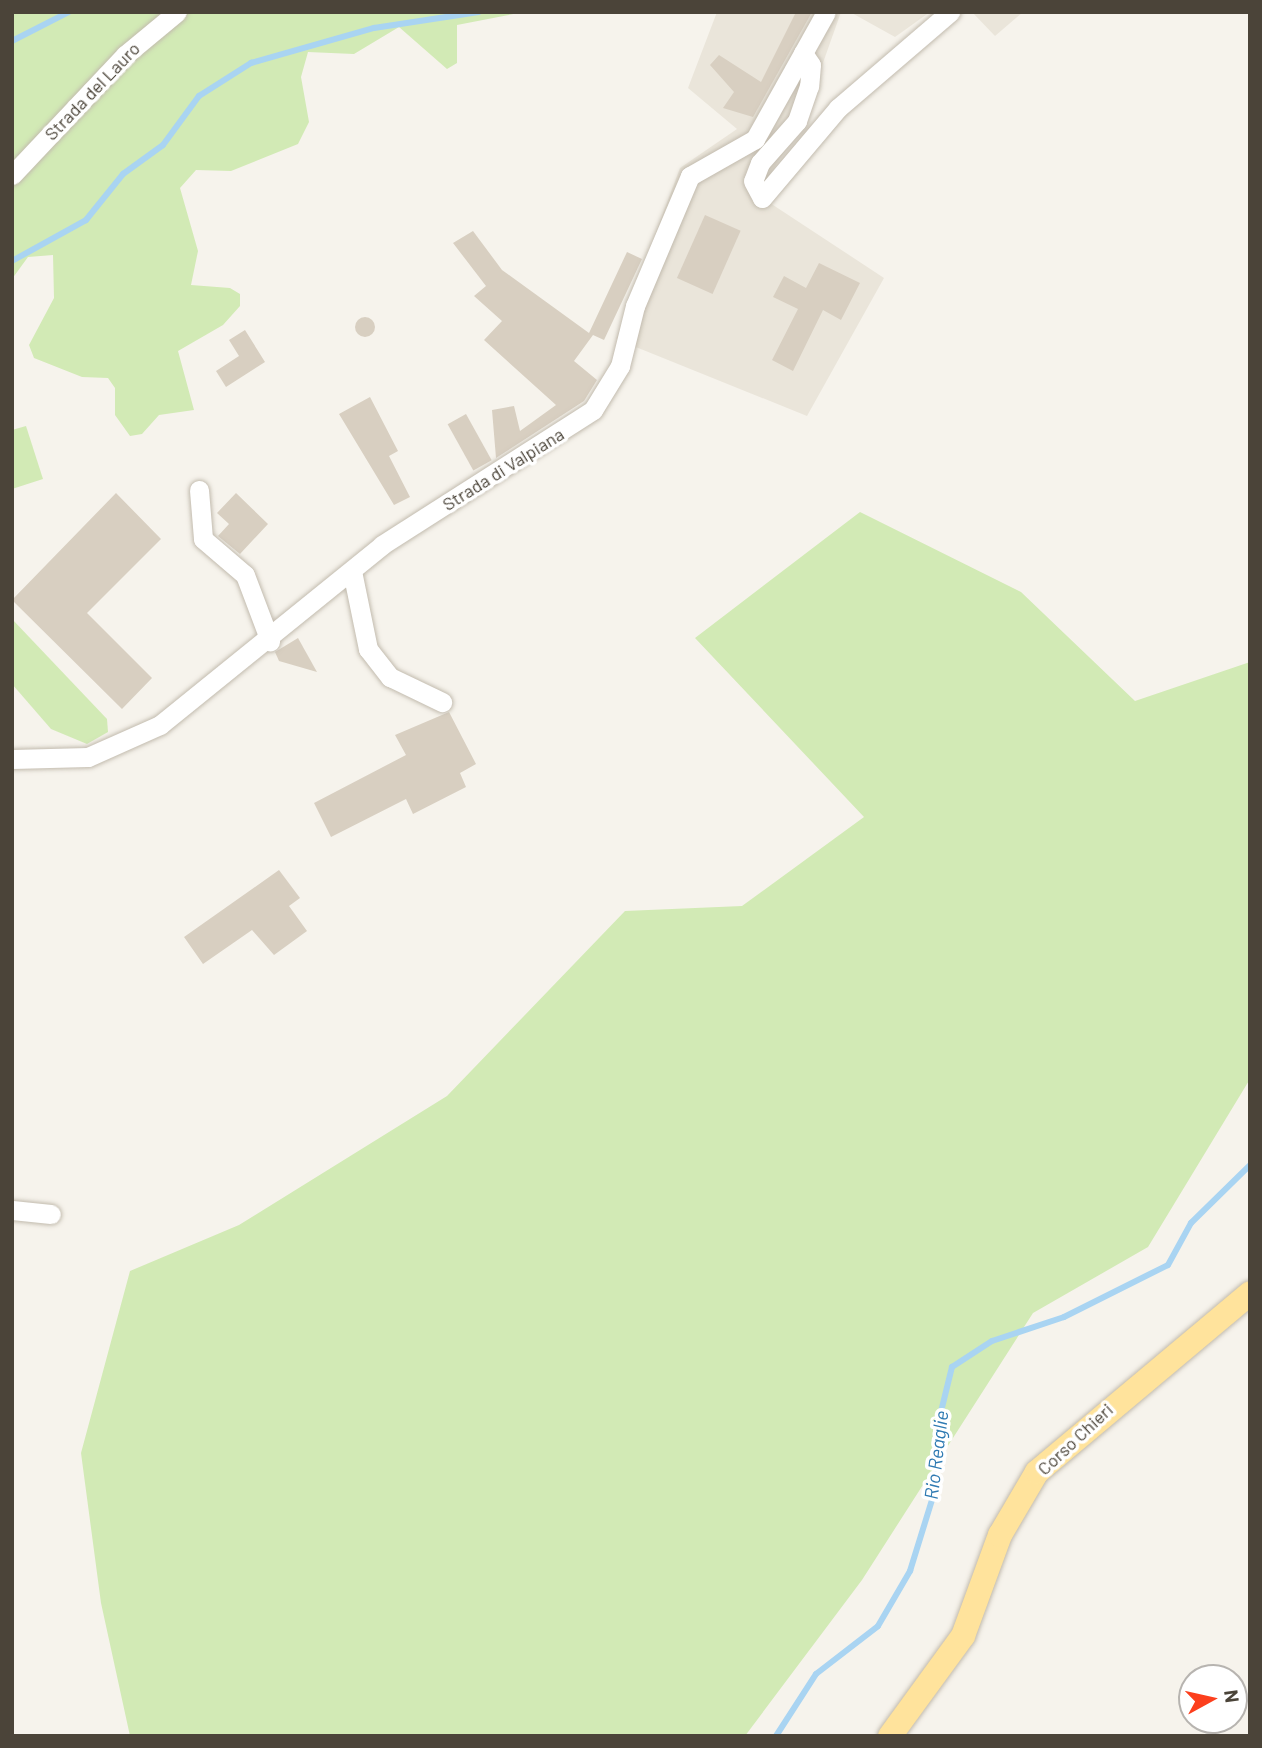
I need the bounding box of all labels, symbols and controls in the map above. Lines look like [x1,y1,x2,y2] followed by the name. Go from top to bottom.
[40,37,144,145] street label: Strada del Lauro
[438,423,568,515] street label: Strada di Valpiana
[1033,1399,1117,1479] street label: Corso Chieri
[919,1409,953,1501] water label: Rio Reaglie
[1178,1664,1248,1734] north arrow
[1220,1688,1245,1704] text: N

